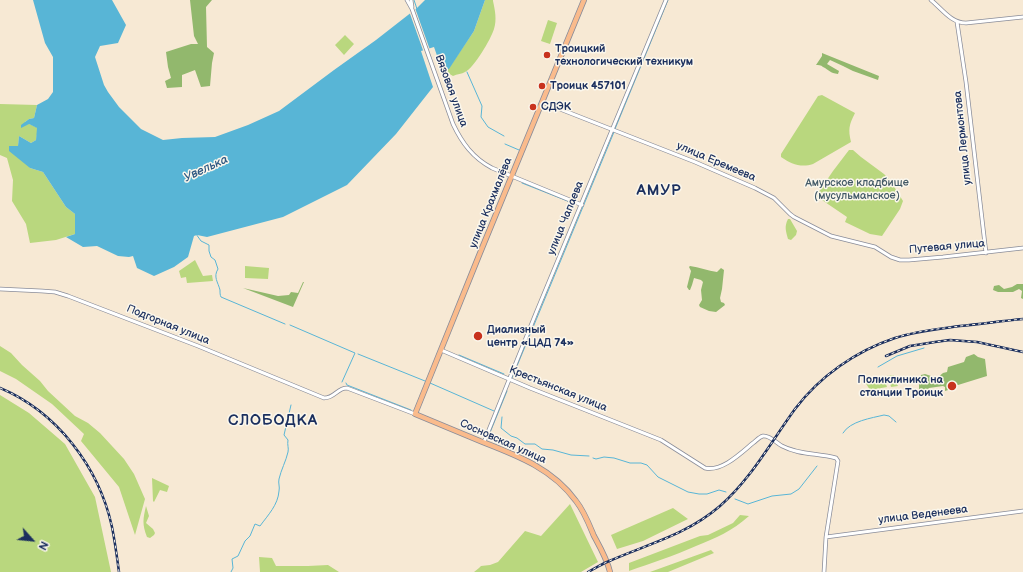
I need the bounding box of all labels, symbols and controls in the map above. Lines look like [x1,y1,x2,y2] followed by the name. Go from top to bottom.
[555,42,693,68] place label: Троицкий технологический техникум
[542,50,552,60] marker: Троицкий технологический техникум
[432,53,470,129] street label: Вязовая улица
[550,79,626,93] place label: Троицк 457101
[537,81,547,91] marker: Троицк 457101
[951,90,975,186] street label: улица Лермонтова
[541,100,571,114] place label: СДЭК
[528,102,538,112] marker: СДЭК
[674,139,758,185] street label: улица Еремеева
[182,153,230,185] water label: Увелька
[467,156,515,250] street label: улица Крахмалёва
[805,176,909,202] park label: Амурское кладбище (мусульманское)
[545,179,587,257] street label: улица Чапаева
[636,182,682,200] district label: АМУР
[908,237,986,257] street label: Путевая улица
[124,302,212,348] street label: Подгорная улица
[487,323,574,349] place label: Диализный центр «ЦАД 74»
[472,330,484,342] marker: Диализный центр «ЦАД 74»
[507,363,609,415] street label: Крестьянская улица
[858,373,943,399] place label: Поликлиника на станции Троицк
[946,380,958,392] marker: Поликлиника на станции Троицк
[228,412,318,430] district label: СЛОБОДКА
[458,417,548,467] street label: Сосновская улица
[877,503,969,527] street label: улица Веденеева
[12,520,52,560] north arrow
[35,539,51,552] text: N

